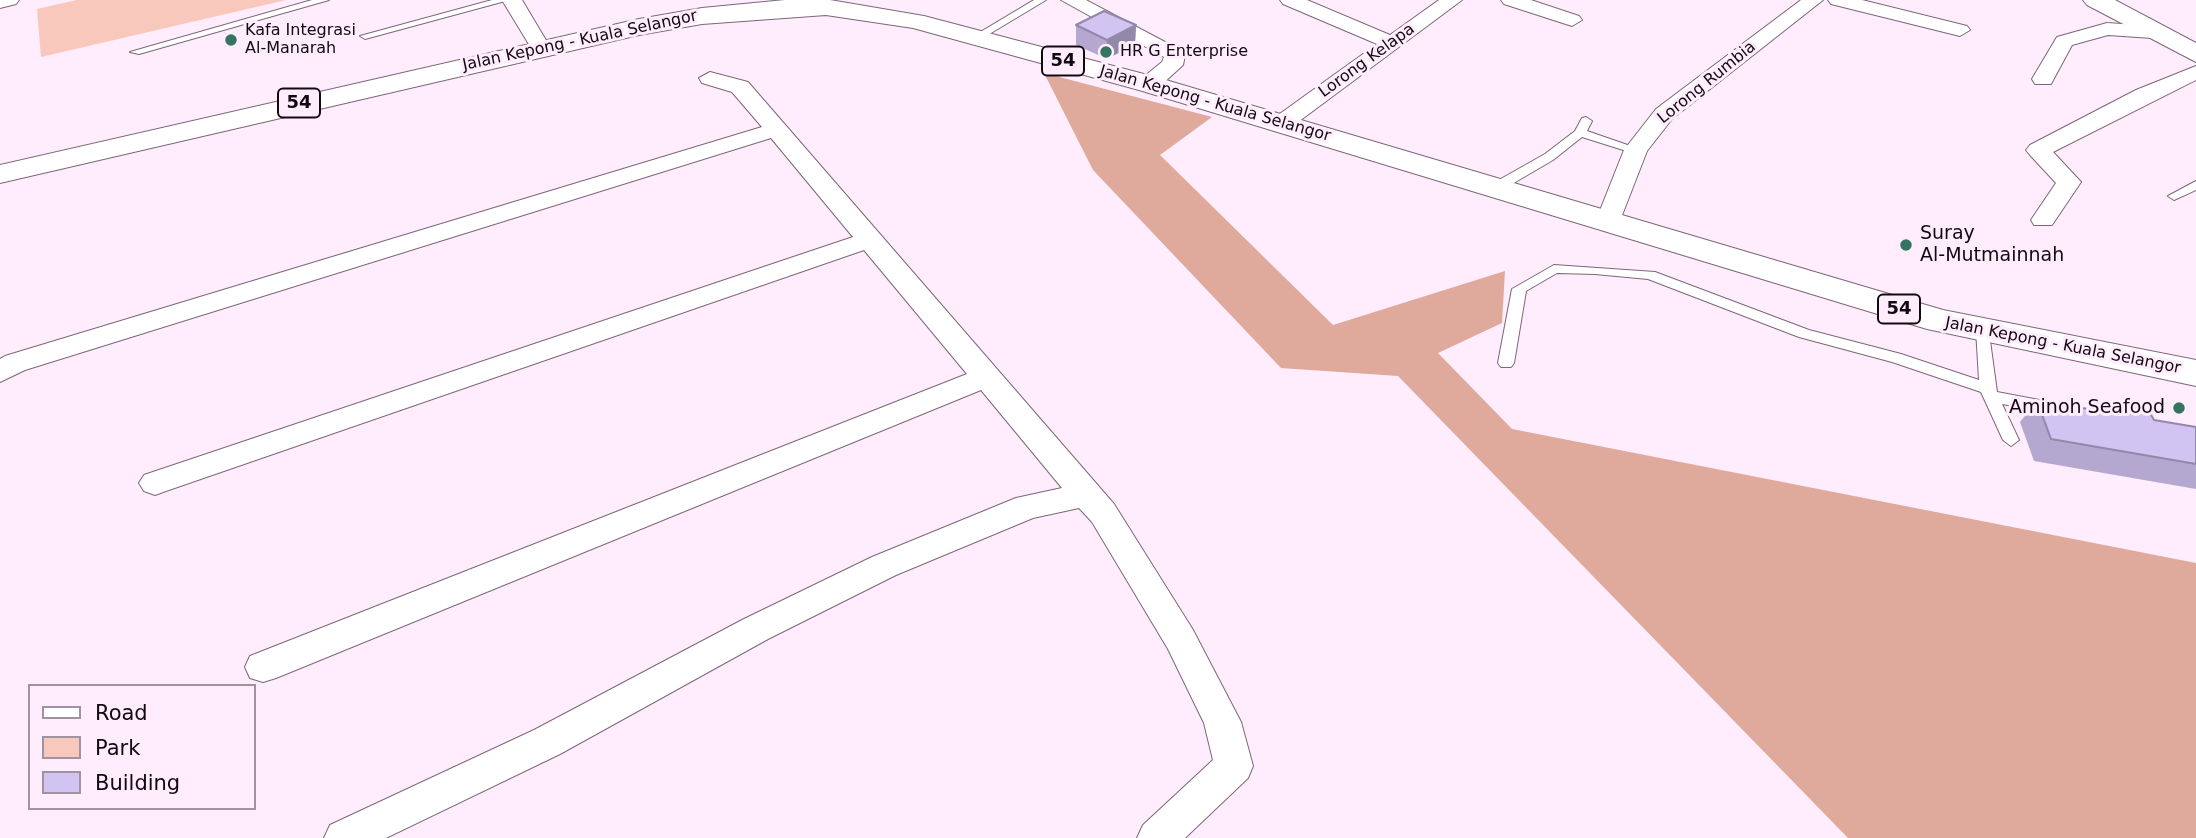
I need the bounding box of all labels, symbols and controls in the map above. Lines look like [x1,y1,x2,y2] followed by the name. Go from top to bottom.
[461,7,699,75] street label: Jalan Kepong - Kuala Selangor
[1315,20,1419,102] street label: Lorong Kelapa
[245,21,356,59] place label: Kafa Integrasi Al-Manarah
[223,32,239,48] marker: Kafa Integrasi Al-Manarah
[1654,38,1760,128] street label: Lorong Rumbia
[1120,42,1248,62] place label: HR G Enterprise
[1098,44,1114,60] marker: HR G Enterprise
[1042,46,1084,76] road number: 54
[1097,62,1333,146] street label: Jalan Kepong - Kuala Selangor
[278,88,320,118] road number: 54
[1920,223,2064,267] place label: Suray Al-Mutmainnah
[1898,237,1914,253] marker: Suray Al-Mutmainnah
[1878,295,1920,324] road number: 54
[1944,314,2182,378] street label: Jalan Kepong - Kuala Selangor
[2009,397,2165,419] place label: Aminoh Seafood
[2171,400,2187,416] marker: Aminoh Seafood
[28,684,256,810] legend
[95,701,148,725] text: Road
[95,736,140,760] text: Park
[95,771,180,795] text: Building

